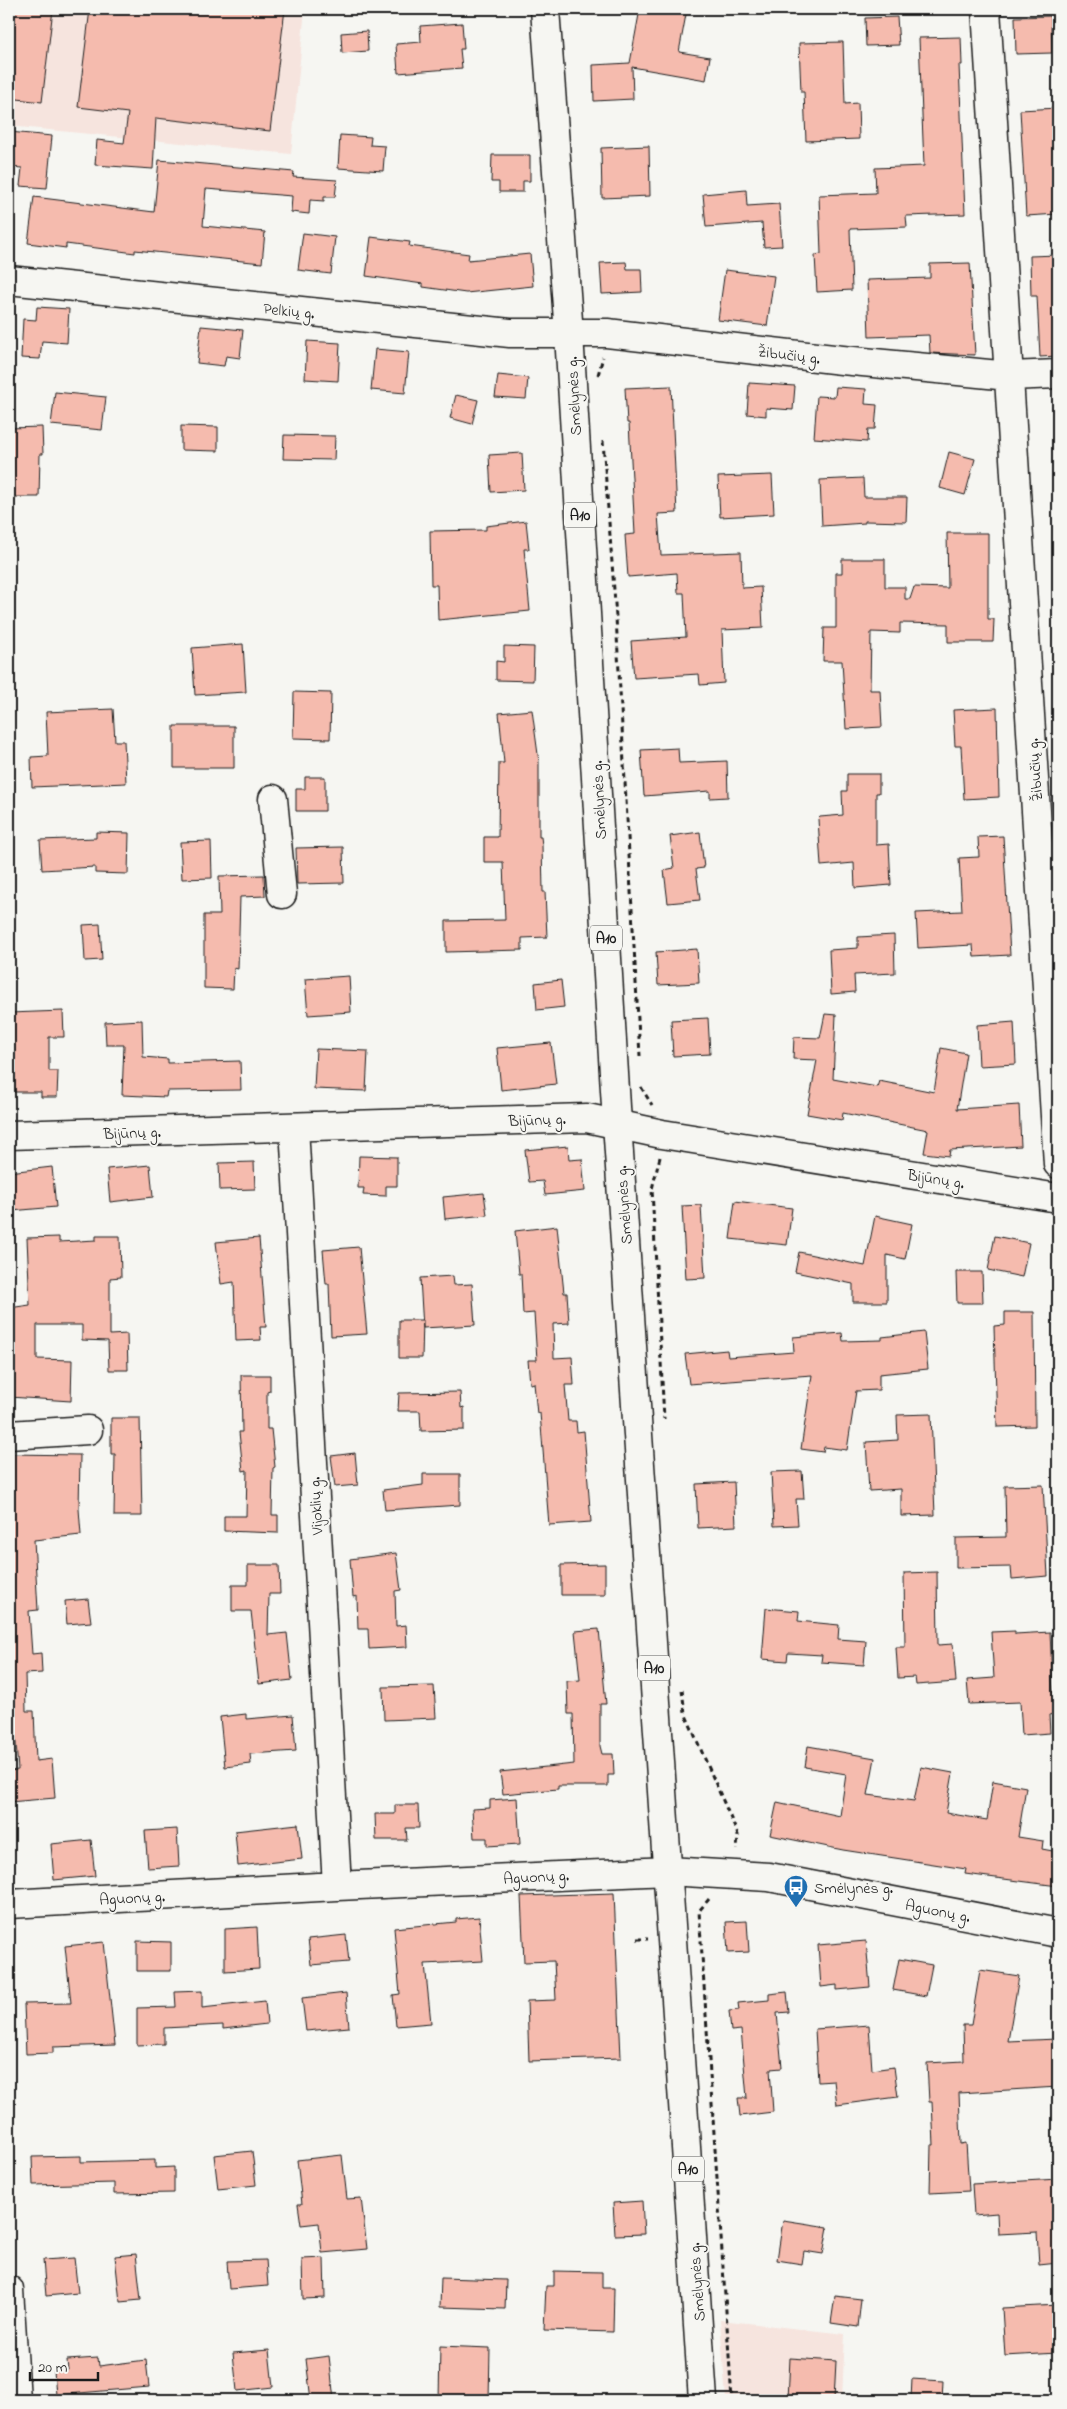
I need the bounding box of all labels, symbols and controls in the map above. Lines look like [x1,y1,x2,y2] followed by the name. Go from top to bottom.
[262,297,316,327] street label: Pelkių g.
[756,340,822,372] street label: Žibučių g.
[561,356,589,436] street label: Smėlynės g.
[564,502,596,528] road number: A10
[1022,738,1050,802] street label: Žibučių g.
[586,760,614,840] street label: Smėlynės g.
[590,926,622,950] road number: A10
[507,1108,566,1134] street label: Bijūnų g.
[102,1121,161,1147] street label: Bijūnų g.
[904,1163,966,1196] street label: Bijūnų g.
[610,1165,640,1245] street label: Smėlynės g.
[303,1476,331,1537] street label: Vijoklių g.
[638,1656,670,1680] road number: A10
[503,1864,570,1892] street label: Aguonų g.
[783,1874,809,1908] bus stop icon: Smėlynės g.
[814,1877,893,1901] place label: Smėlynės g.
[99,1885,166,1913] street label: Aguonų g.
[903,1894,972,1930] street label: Aguonų g.
[672,2156,704,2182] road number: A10
[683,2242,713,2322] street label: Smėlynės g.
[30,2349,98,2381] scale bar
[38,2357,68,2379] text: 20 m

